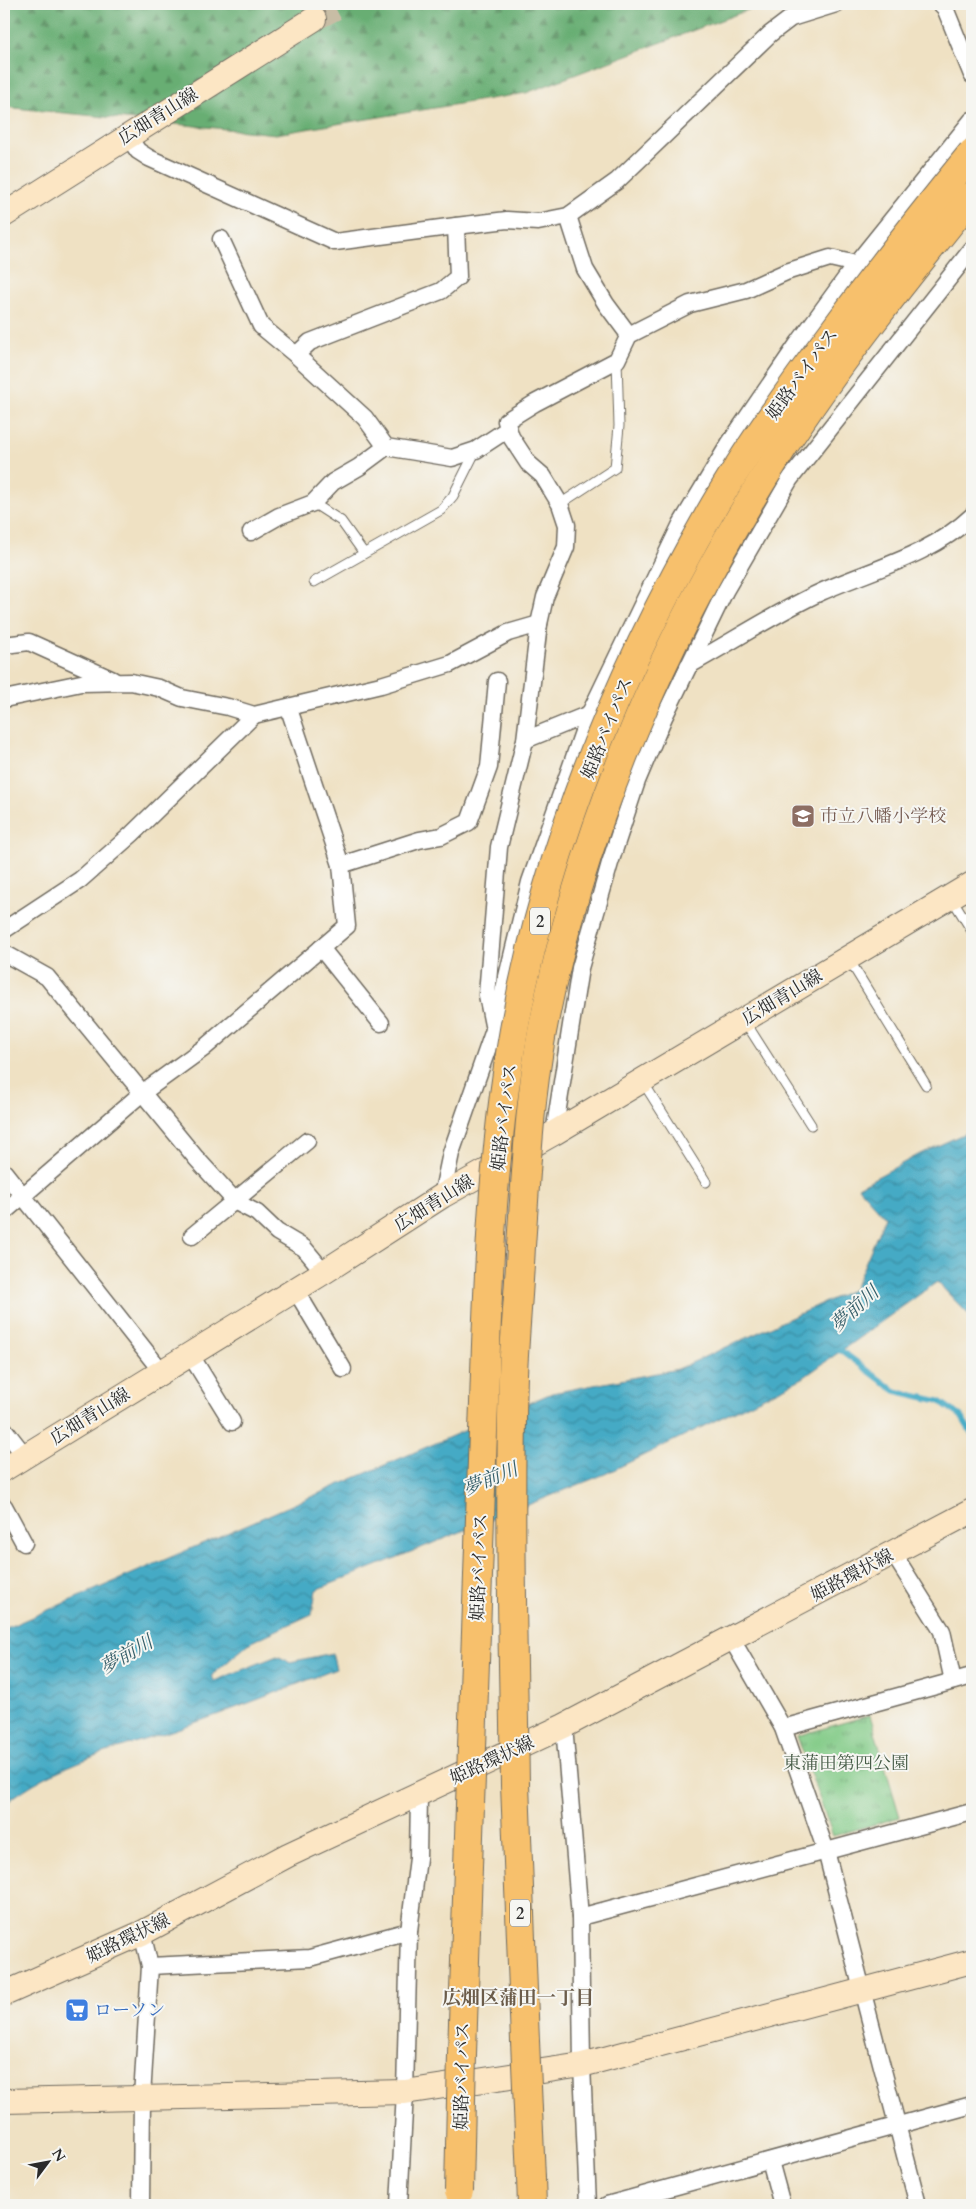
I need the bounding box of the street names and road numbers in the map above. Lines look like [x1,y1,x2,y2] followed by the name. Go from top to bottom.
[113,82,203,151] street label: 広畑青山線
[761,323,844,425] street label: 姫路バイパス
[576,674,639,783] street label: 姫路バイパス
[530,908,550,934] road number: 2
[737,964,827,1031] street label: 広畑青山線
[486,1062,523,1172] street label: 姫路バイパス
[389,1169,479,1238] street label: 広畑青山線
[45,1382,135,1451] street label: 広畑青山線
[465,1513,494,1621] street label: 姫路バイパス
[807,1543,898,1608] street label: 姫路環状線
[446,1730,538,1791] street label: 姫路環状線
[510,1900,530,1926] road number: 2
[82,1907,174,1969] street label: 姫路環状線
[449,2022,476,2130] street label: 姫路バイパス

